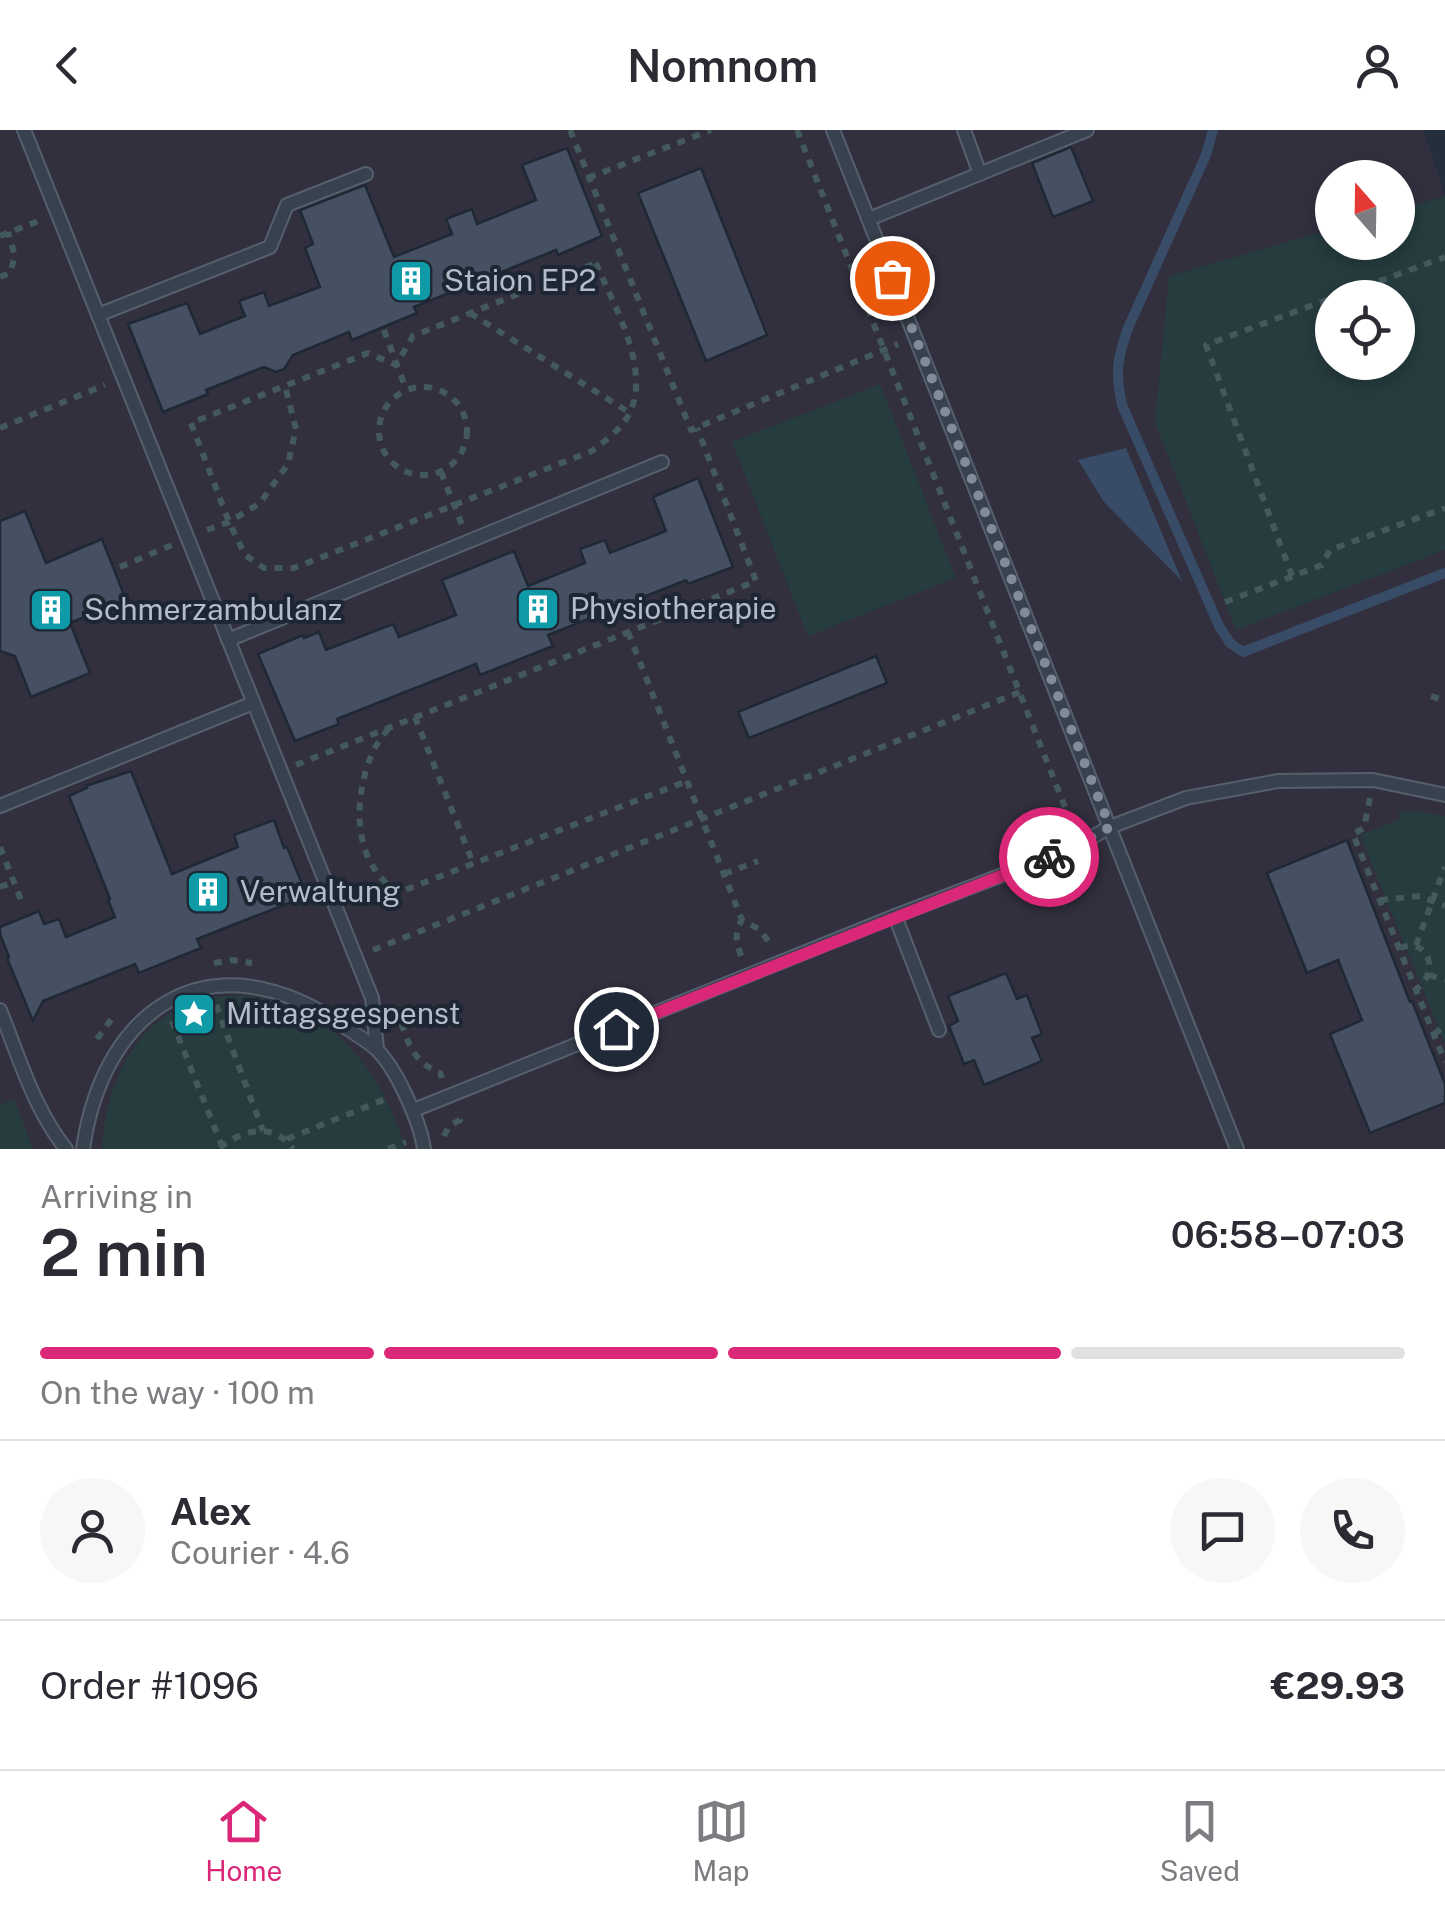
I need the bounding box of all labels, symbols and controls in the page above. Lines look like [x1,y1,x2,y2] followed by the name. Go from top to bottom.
[40,38,95,93] icon: back
[1350,38,1405,93] icon: person
[627,39,818,92] text: Nomnom
[1315,160,1415,260] north arrow
[1315,160,1415,380] map controls
[850,236,935,321] pin
[865,251,920,306] icon: bag
[388,258,434,304] building icon: Staion EP2
[444,262,596,298] place label: Staion EP2
[1315,280,1415,380] button: locate
[515,586,561,632] building icon: Physiotherapie
[28,587,74,633] building icon: Schmerzambulanz
[570,590,777,626] place label: Physiotherapie
[84,591,342,627] place label: Schmerzambulanz
[999,807,1099,907] courier
[1022,830,1077,885] icon: bike
[185,869,231,915] building icon: Verwaltung
[240,873,401,909] place label: Verwaltung
[574,987,659,1072] pin
[171,991,217,1037] place icon: Mittagsgespenst
[226,995,460,1031] place label: Mittagsgespenst
[589,1002,644,1057] icon: home
[40,1178,193,1215] text: Arriving in
[1171,1212,1405,1257] text: 06:58–07:03
[40,1214,208,1291] text: 2 min
[40,1374,315,1411] text: On the way · 100 m
[40,1478,145,1583] button: person
[1170,1478,1275,1583] button: chat
[1300,1478,1405,1583] button: phone
[170,1489,252,1534] text: Alex
[170,1534,350,1571] text: Courier · 4.6
[40,1663,259,1708] text: Order #1096
[1271,1663,1405,1708] text: €29.93
[205,1794,282,1887] tab: Home
[693,1794,749,1887] tab: Map
[1160,1794,1240,1887] tab: Saved

